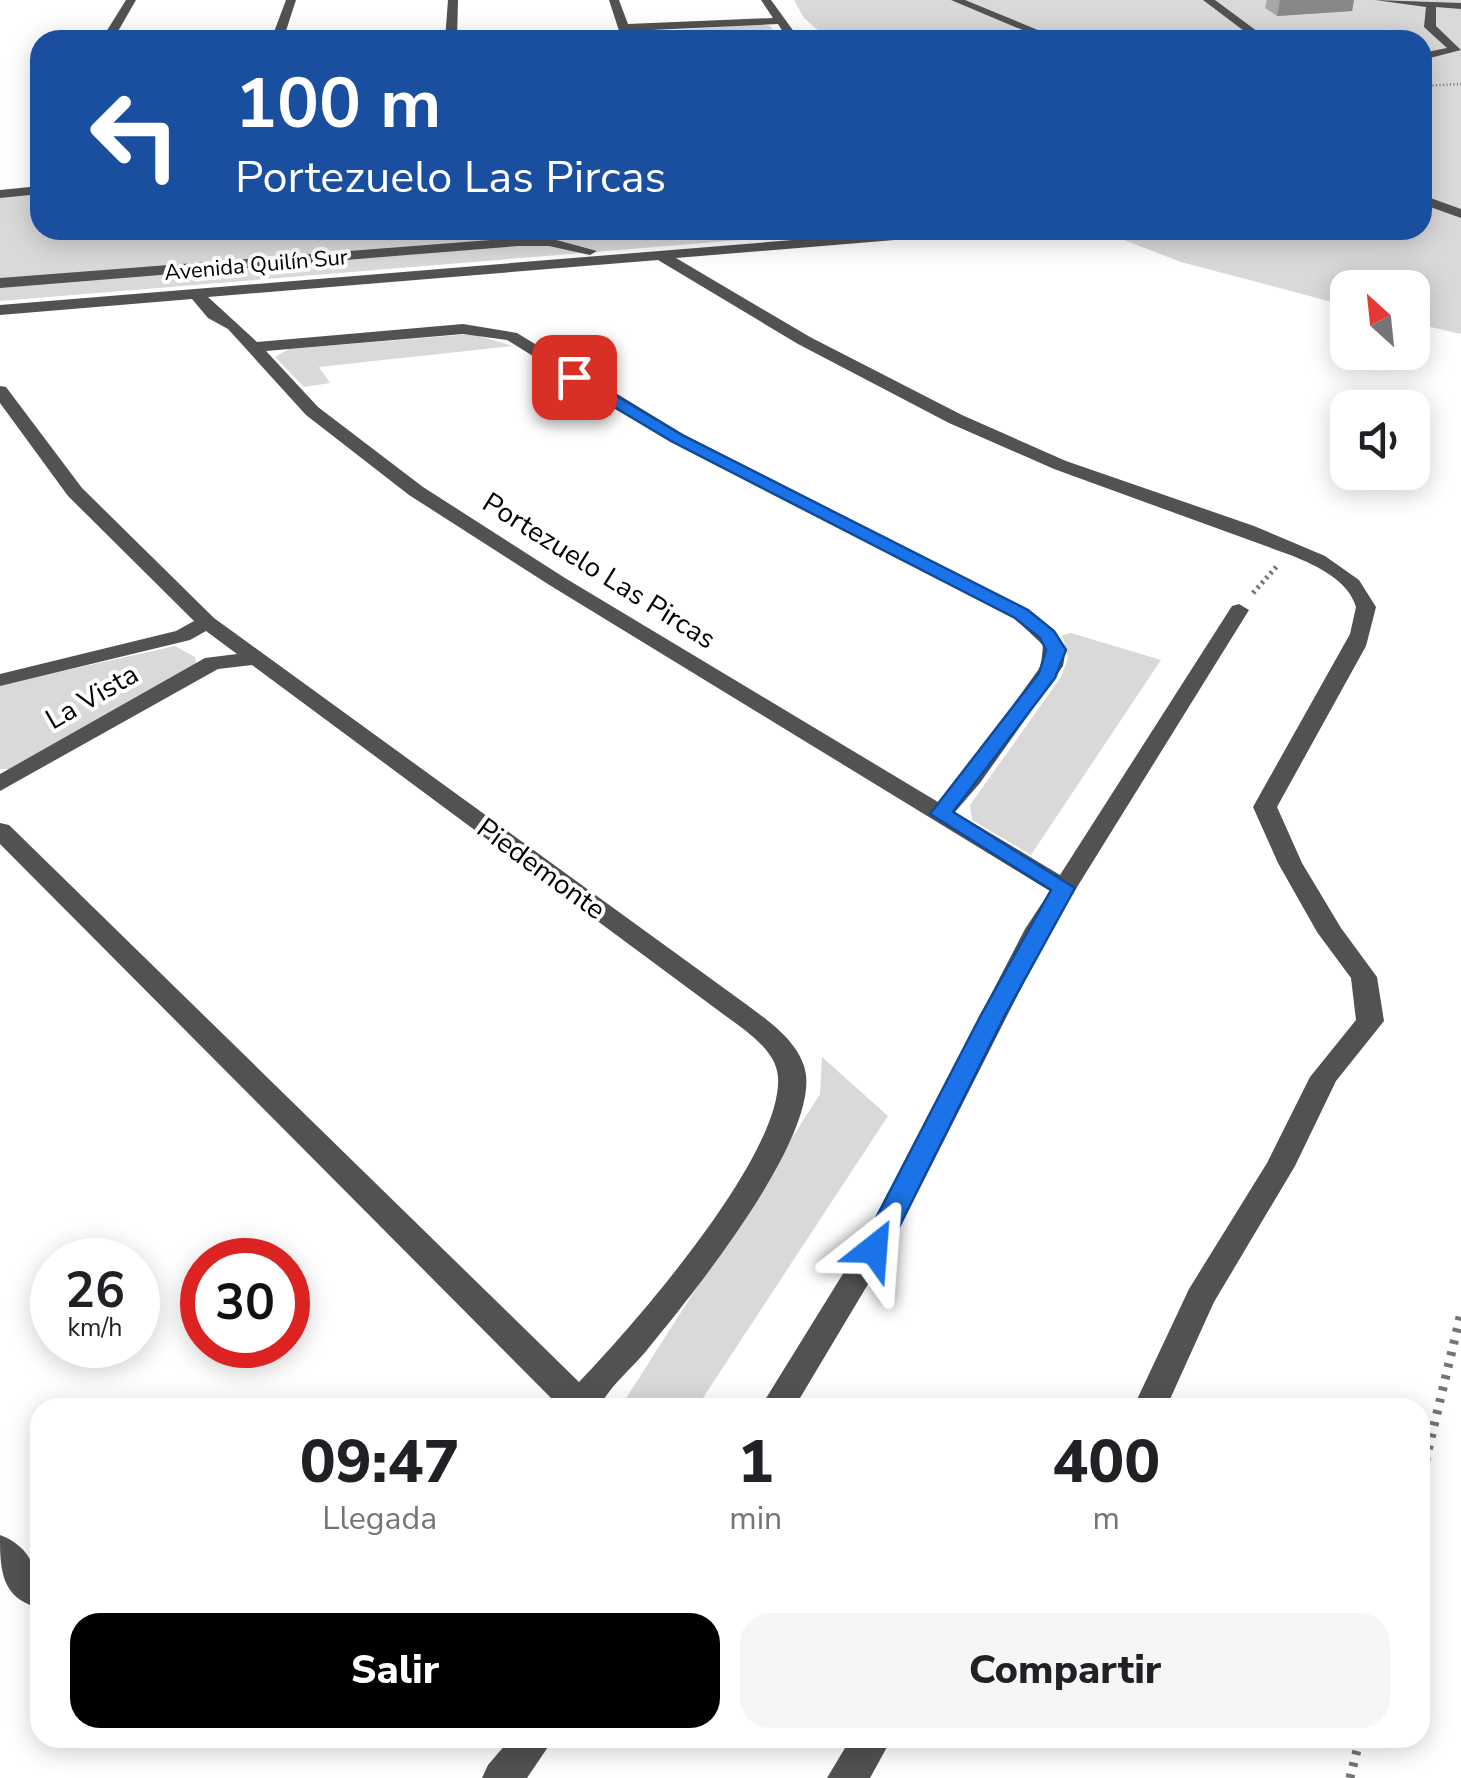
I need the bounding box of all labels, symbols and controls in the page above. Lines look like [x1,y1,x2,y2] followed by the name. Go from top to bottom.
[235,56,441,152] text: 100 m
[70,70,200,200] icon: left
[235,147,666,208] text: Portezuelo Las Pircas
[163,242,349,288] street label: Avenida Quilín Sur
[1330,270,1430,370] north arrow
[1330,270,1430,490] map controls
[532,335,617,420] pin
[547,350,602,405] icon: arrive
[1330,390,1430,490] button: sound
[475,484,723,658] street label: Portezuelo Las Pircas
[39,655,145,739] street label: La Vista
[469,809,613,929] street label: Piedemonte
[822,1197,926,1301] position arrow
[180,1238,310,1368] speed limit sign: 30
[65,1256,125,1325] text: 26
[67,1311,123,1345] text: km/h
[300,1421,459,1503] text: 09:47
[738,1421,774,1503] text: 1
[1052,1421,1160,1503] text: 400
[322,1497,437,1540] text: Llegada
[729,1497,782,1540] text: min
[1092,1497,1120,1540] text: m
[70,1613,720,1728] button: Salir
[740,1613,1390,1728] button: Compartir

